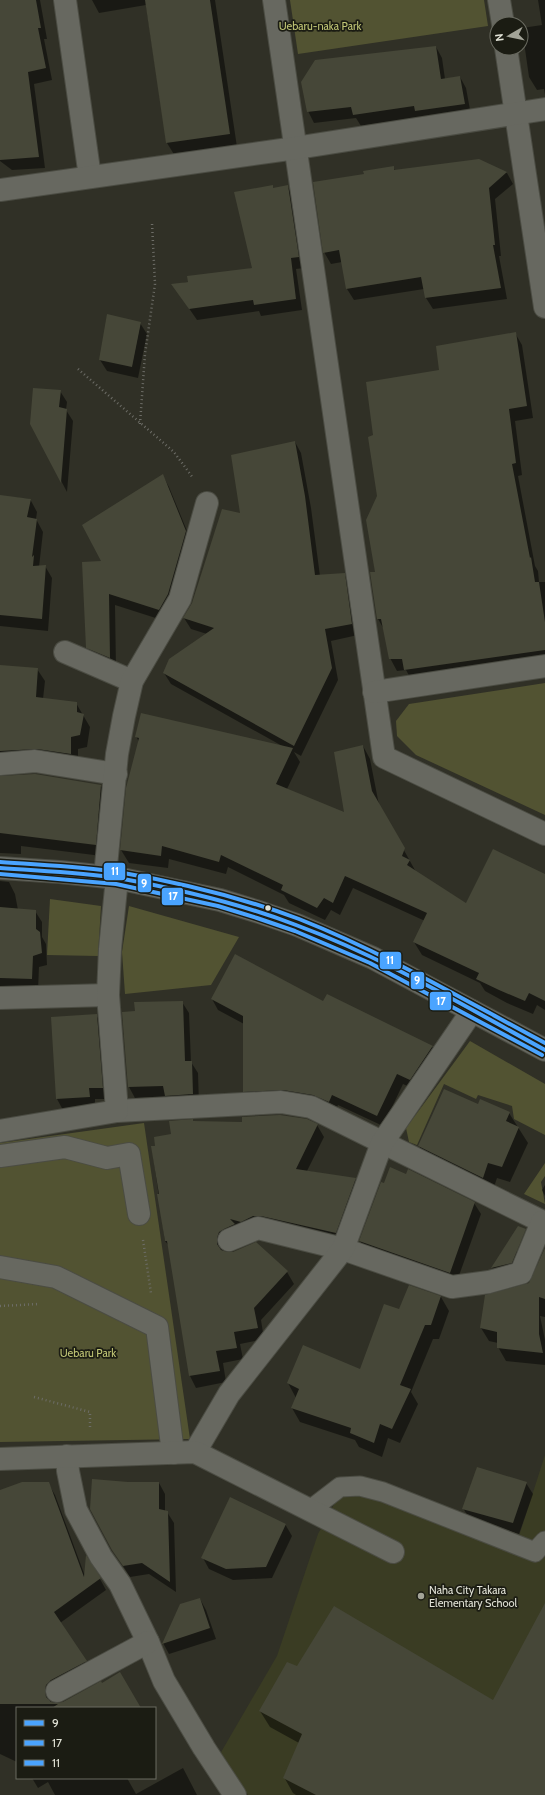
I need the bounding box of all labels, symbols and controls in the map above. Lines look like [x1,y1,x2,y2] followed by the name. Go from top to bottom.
[489,16,529,56] north arrow
[279,19,361,33] park label: Uebaru-naka Park
[492,33,507,43] text: N
[103,862,126,881] line badge: 11
[111,864,119,878] text: 11
[137,873,152,893] line badge: 9
[141,876,147,890] text: 9
[161,887,184,906] line badge: 17
[168,889,178,903] text: 17
[263,903,273,913] unlabelled marker
[379,951,402,970] line badge: 11
[386,953,394,967] text: 11
[410,971,425,990] line badge: 9
[414,973,420,987] text: 9
[429,991,452,1011] line badge: 17
[436,994,446,1008] text: 17
[60,1346,116,1360] park label: Uebaru Park
[429,1583,518,1610] place label: Naha City Takara Elementary School
[416,1591,426,1601] marker: Naha City Takara Elementary School
[16,1707,156,1779] legend
[52,1715,59,1730] text: 9
[52,1735,62,1750] text: 17
[52,1755,60,1770] text: 11

